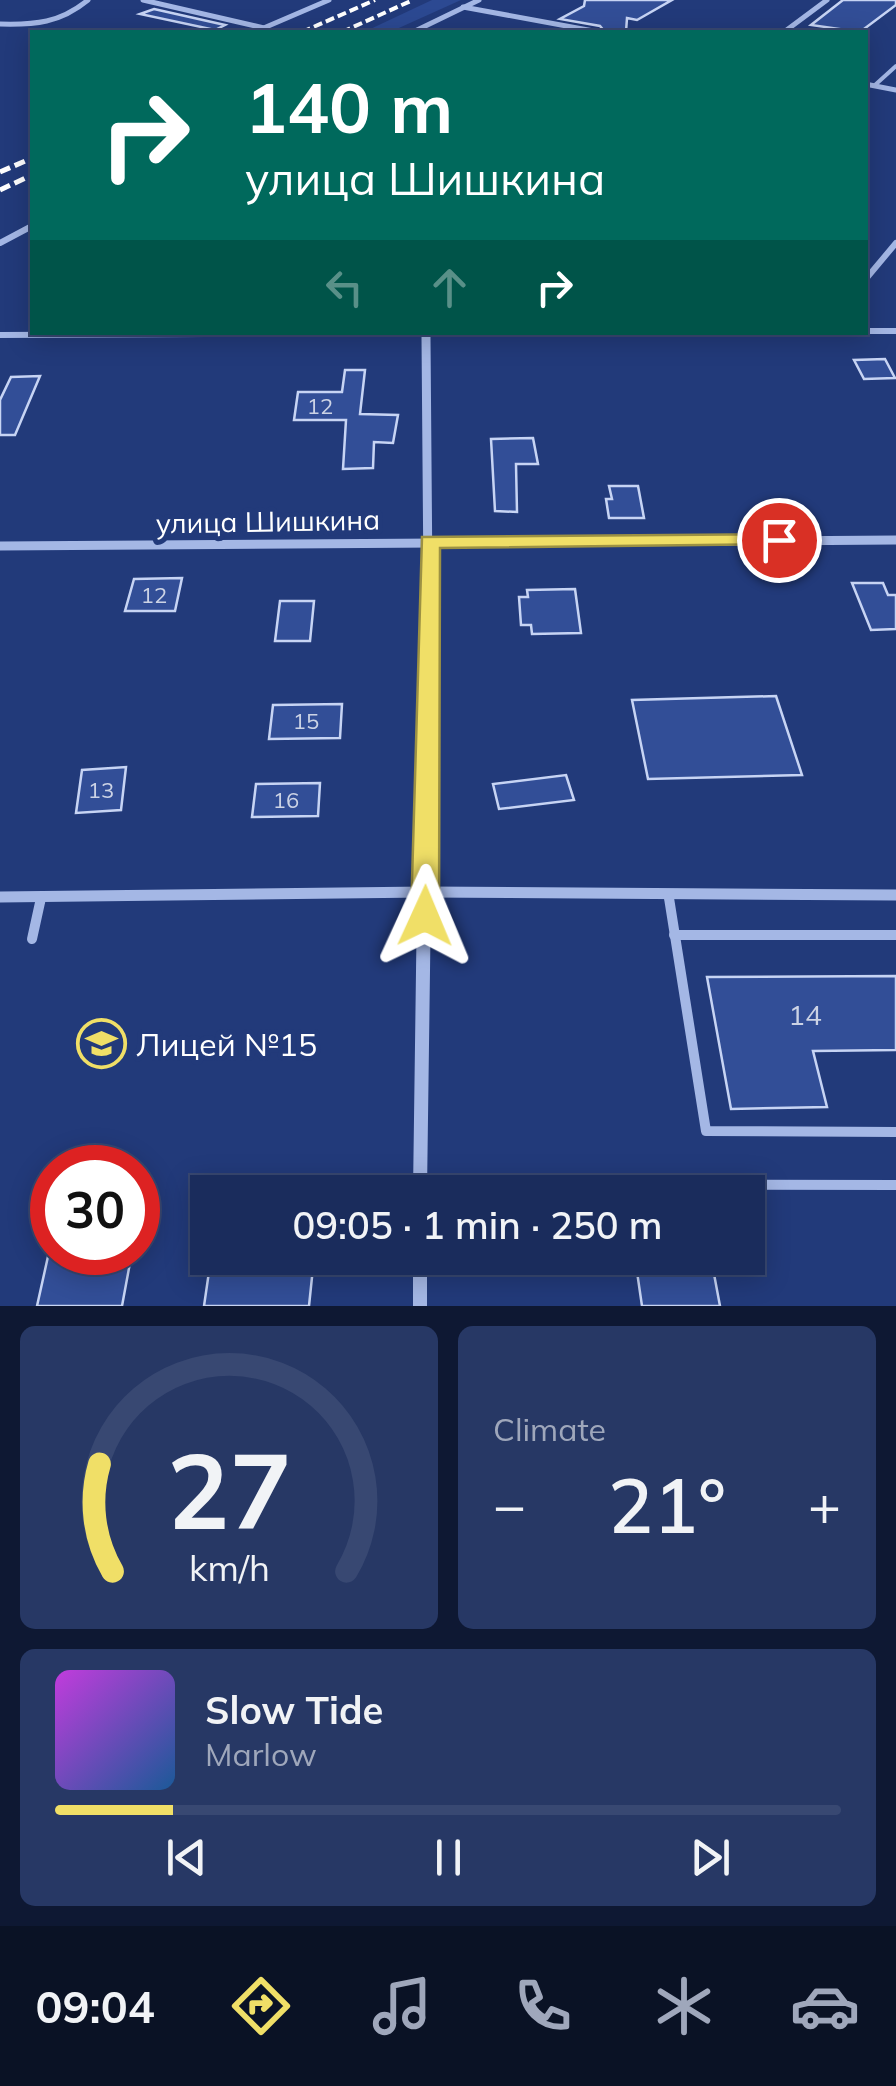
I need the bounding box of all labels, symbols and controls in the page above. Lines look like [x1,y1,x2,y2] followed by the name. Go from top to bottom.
[245,63,453,151] text: 140 m
[80,70,210,200] icon: right
[245,150,605,206] text: улица Шишкина
[317,260,372,315] icon: left
[422,260,477,315] icon: ahead
[527,260,582,315] icon: right
[307,392,333,420] house number: 12
[737,498,822,583] pin
[156,502,380,540] street label: улица Шишкина
[752,513,807,568] icon: arrive
[141,581,167,609] house number: 12
[293,707,319,735] house number: 15
[88,776,114,804] house number: 13
[273,786,299,814] house number: 16
[373,864,477,968] position arrow
[788,997,822,1032] house number: 14
[75,1018,127,1070] school or university icon: Лицей №15
[136,1024,317,1064] place label: Лицей №15
[30,1145,160,1275] speed limit sign: 30
[292,1201,663,1249] text: 09:05 · 1 min · 250 m
[493,1409,606,1449] text: Climate
[167,1424,291,1555] text: 27
[608,1458,726,1552] text: 21°
[493,1470,526,1539] text: −
[808,1470,841,1539] text: +
[189,1545,269,1590] text: km/h
[205,1686,383,1734] text: Slow Tide
[205,1734,317,1774] text: Marlow
[159,1830,214,1885] icon: previous
[421,1830,476,1885] icon: pause
[683,1830,738,1885] icon: next
[226,1971,296,2041] icon: directions
[367,1971,437,2041] icon: music
[508,1971,578,2041] icon: phone
[649,1971,719,2041] icon: climate
[790,1971,860,2041] icon: car
[36,1978,155,2034] text: 09:04

